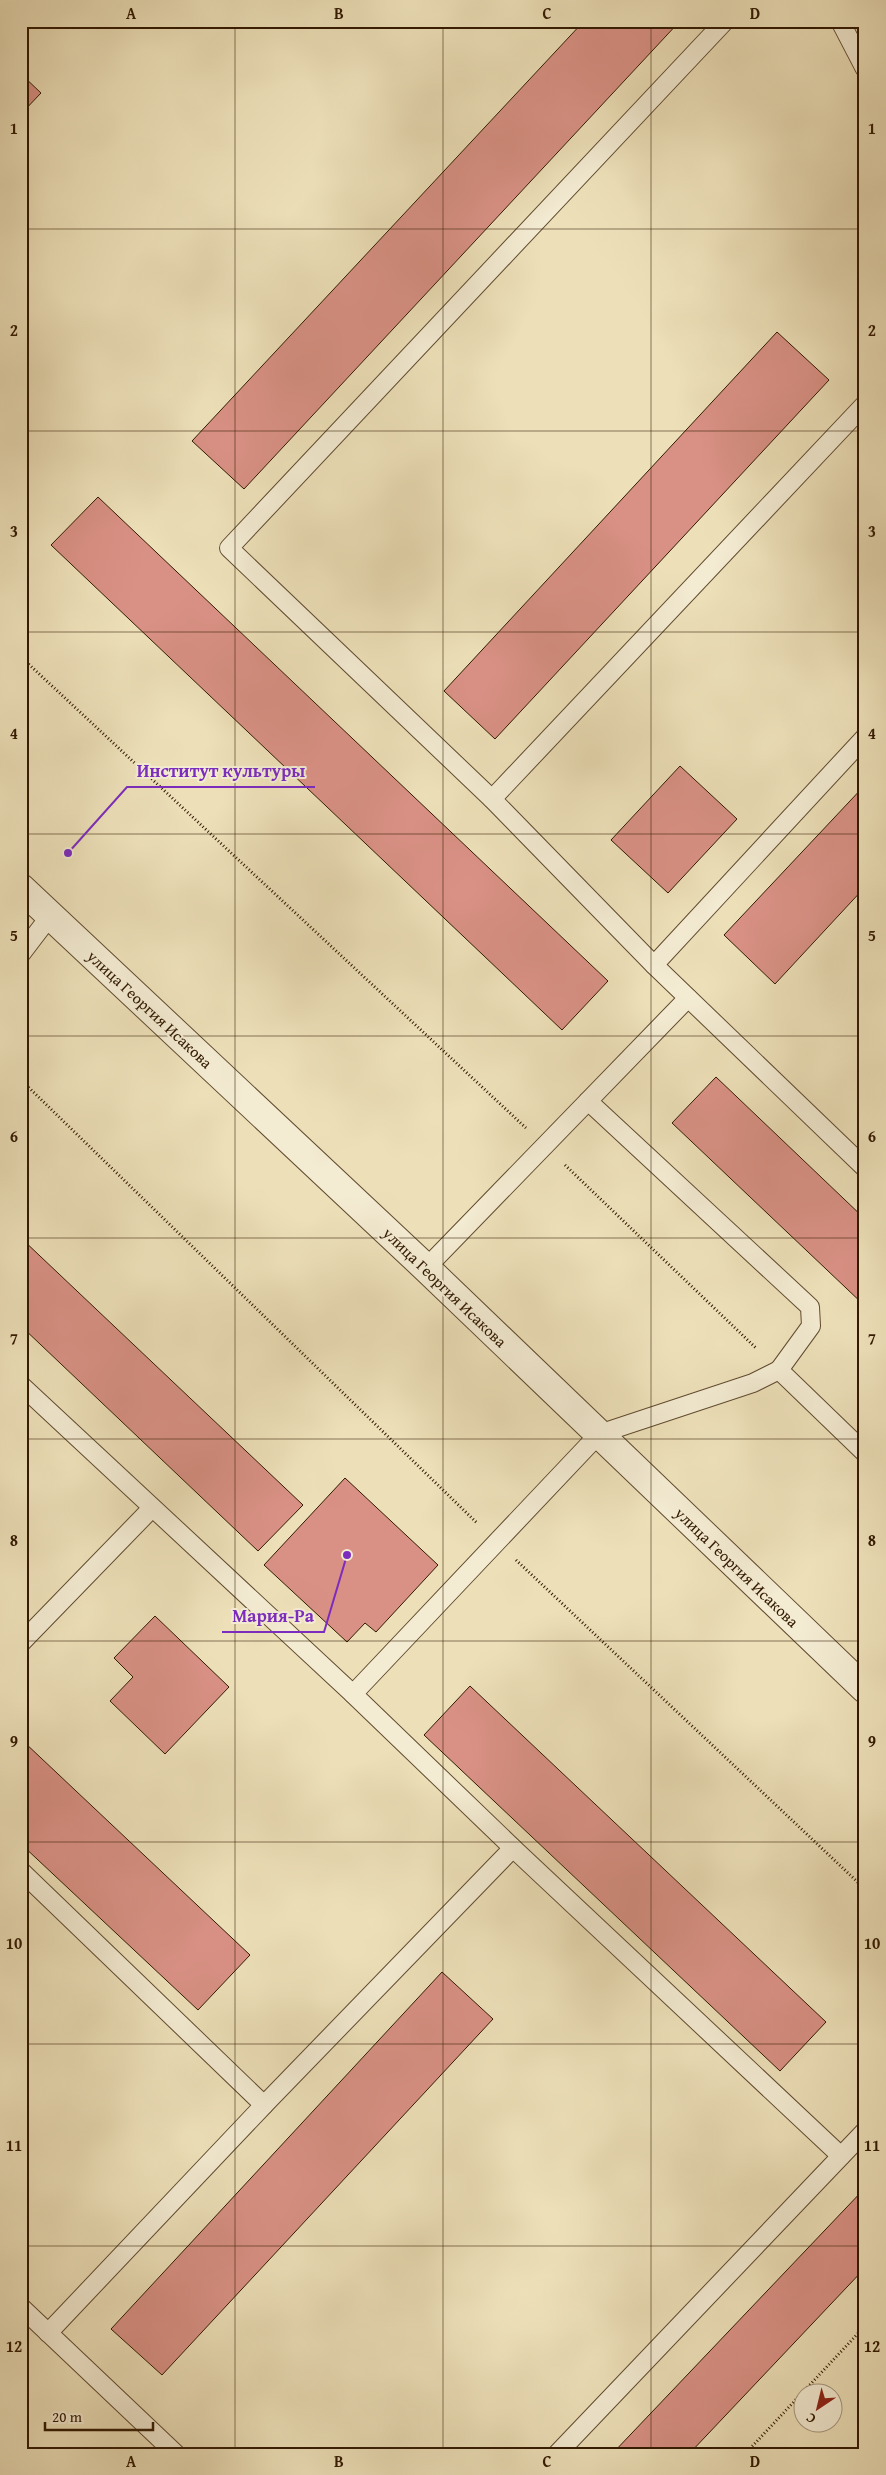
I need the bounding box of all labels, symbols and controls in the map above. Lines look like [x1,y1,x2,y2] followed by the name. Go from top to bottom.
[126,1,137,25] text: A
[334,1,344,25] text: B
[542,1,552,25] text: C
[750,1,760,25] text: D
[10,116,18,140] text: 1
[868,116,876,140] text: 1
[10,318,18,342] text: 2
[868,318,876,342] text: 2
[10,519,18,543] text: 3
[868,519,876,543] text: 3
[10,721,18,745] text: 4
[868,721,876,745] text: 4
[127,754,315,787] callout: Институт культуры
[137,757,305,784] text: Институт культуры
[10,923,18,947] text: 5
[868,923,876,947] text: 5
[81,944,218,1074] street label: улица Георгия Исакова
[10,1124,18,1148] text: 6
[868,1124,876,1148] text: 6
[377,1221,513,1353] street label: улица Георгия Исакова
[10,1326,18,1350] text: 7
[868,1326,876,1350] text: 7
[669,1501,805,1633] street label: улица Георгия Исакова
[10,1528,18,1552] text: 8
[868,1528,876,1552] text: 8
[222,1599,324,1632] callout: Мария-Ра
[232,1602,315,1629] text: Мария-Ра
[10,1729,18,1753] text: 9
[868,1729,876,1753] text: 9
[6,1931,22,1955] text: 10
[864,1931,880,1955] text: 10
[6,2133,22,2157] text: 11
[864,2133,880,2157] text: 11
[6,2334,22,2358] text: 12
[864,2334,880,2358] text: 12
[794,2382,844,2432] north arrow
[45,2400,152,2432] scale bar
[52,2406,83,2427] text: 20 m
[801,2408,820,2429] text: С
[126,2449,137,2473] text: A
[334,2449,344,2473] text: B
[542,2449,552,2473] text: C
[750,2449,760,2473] text: D

